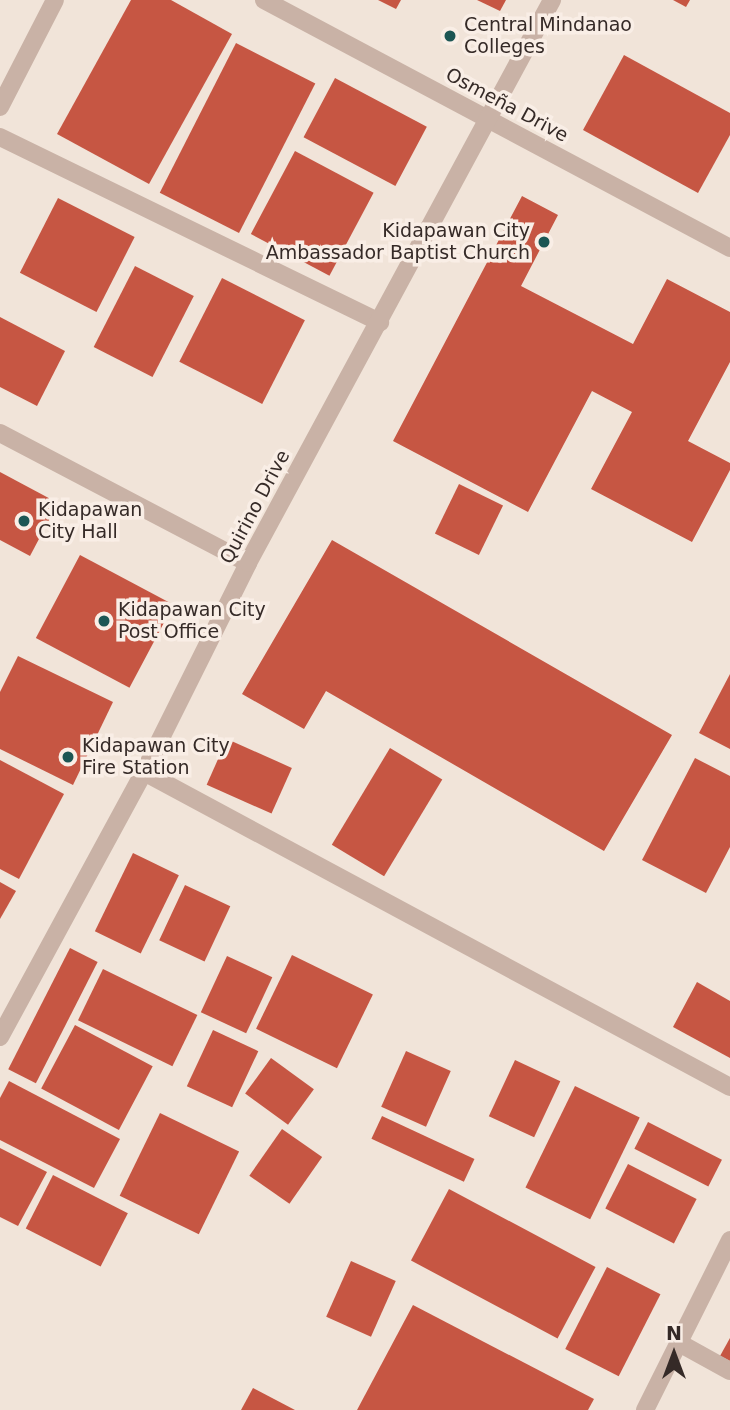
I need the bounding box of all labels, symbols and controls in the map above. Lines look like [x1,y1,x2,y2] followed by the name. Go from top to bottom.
[464,14,632,58] place label: Central Mindanao Colleges
[442,28,458,44] marker: Central Mindanao Colleges
[442,63,572,147] street label: Osmeña Drive
[266,220,530,264] place label: Kidapawan City Ambassador Baptist Church
[536,234,552,250] marker: Kidapawan City Ambassador Baptist Church
[215,446,295,568] street label: Quirino Drive
[38,499,142,543] place label: Kidapawan City Hall
[16,513,32,529] marker: Kidapawan City Hall
[118,599,266,643] place label: Kidapawan City Post Office
[96,613,112,629] marker: Kidapawan City Post Office
[82,735,230,779] place label: Kidapawan City Fire Station
[60,749,76,765] marker: Kidapawan City Fire Station
[639,1319,709,1389] north arrow
[666,1322,682,1344] text: N

